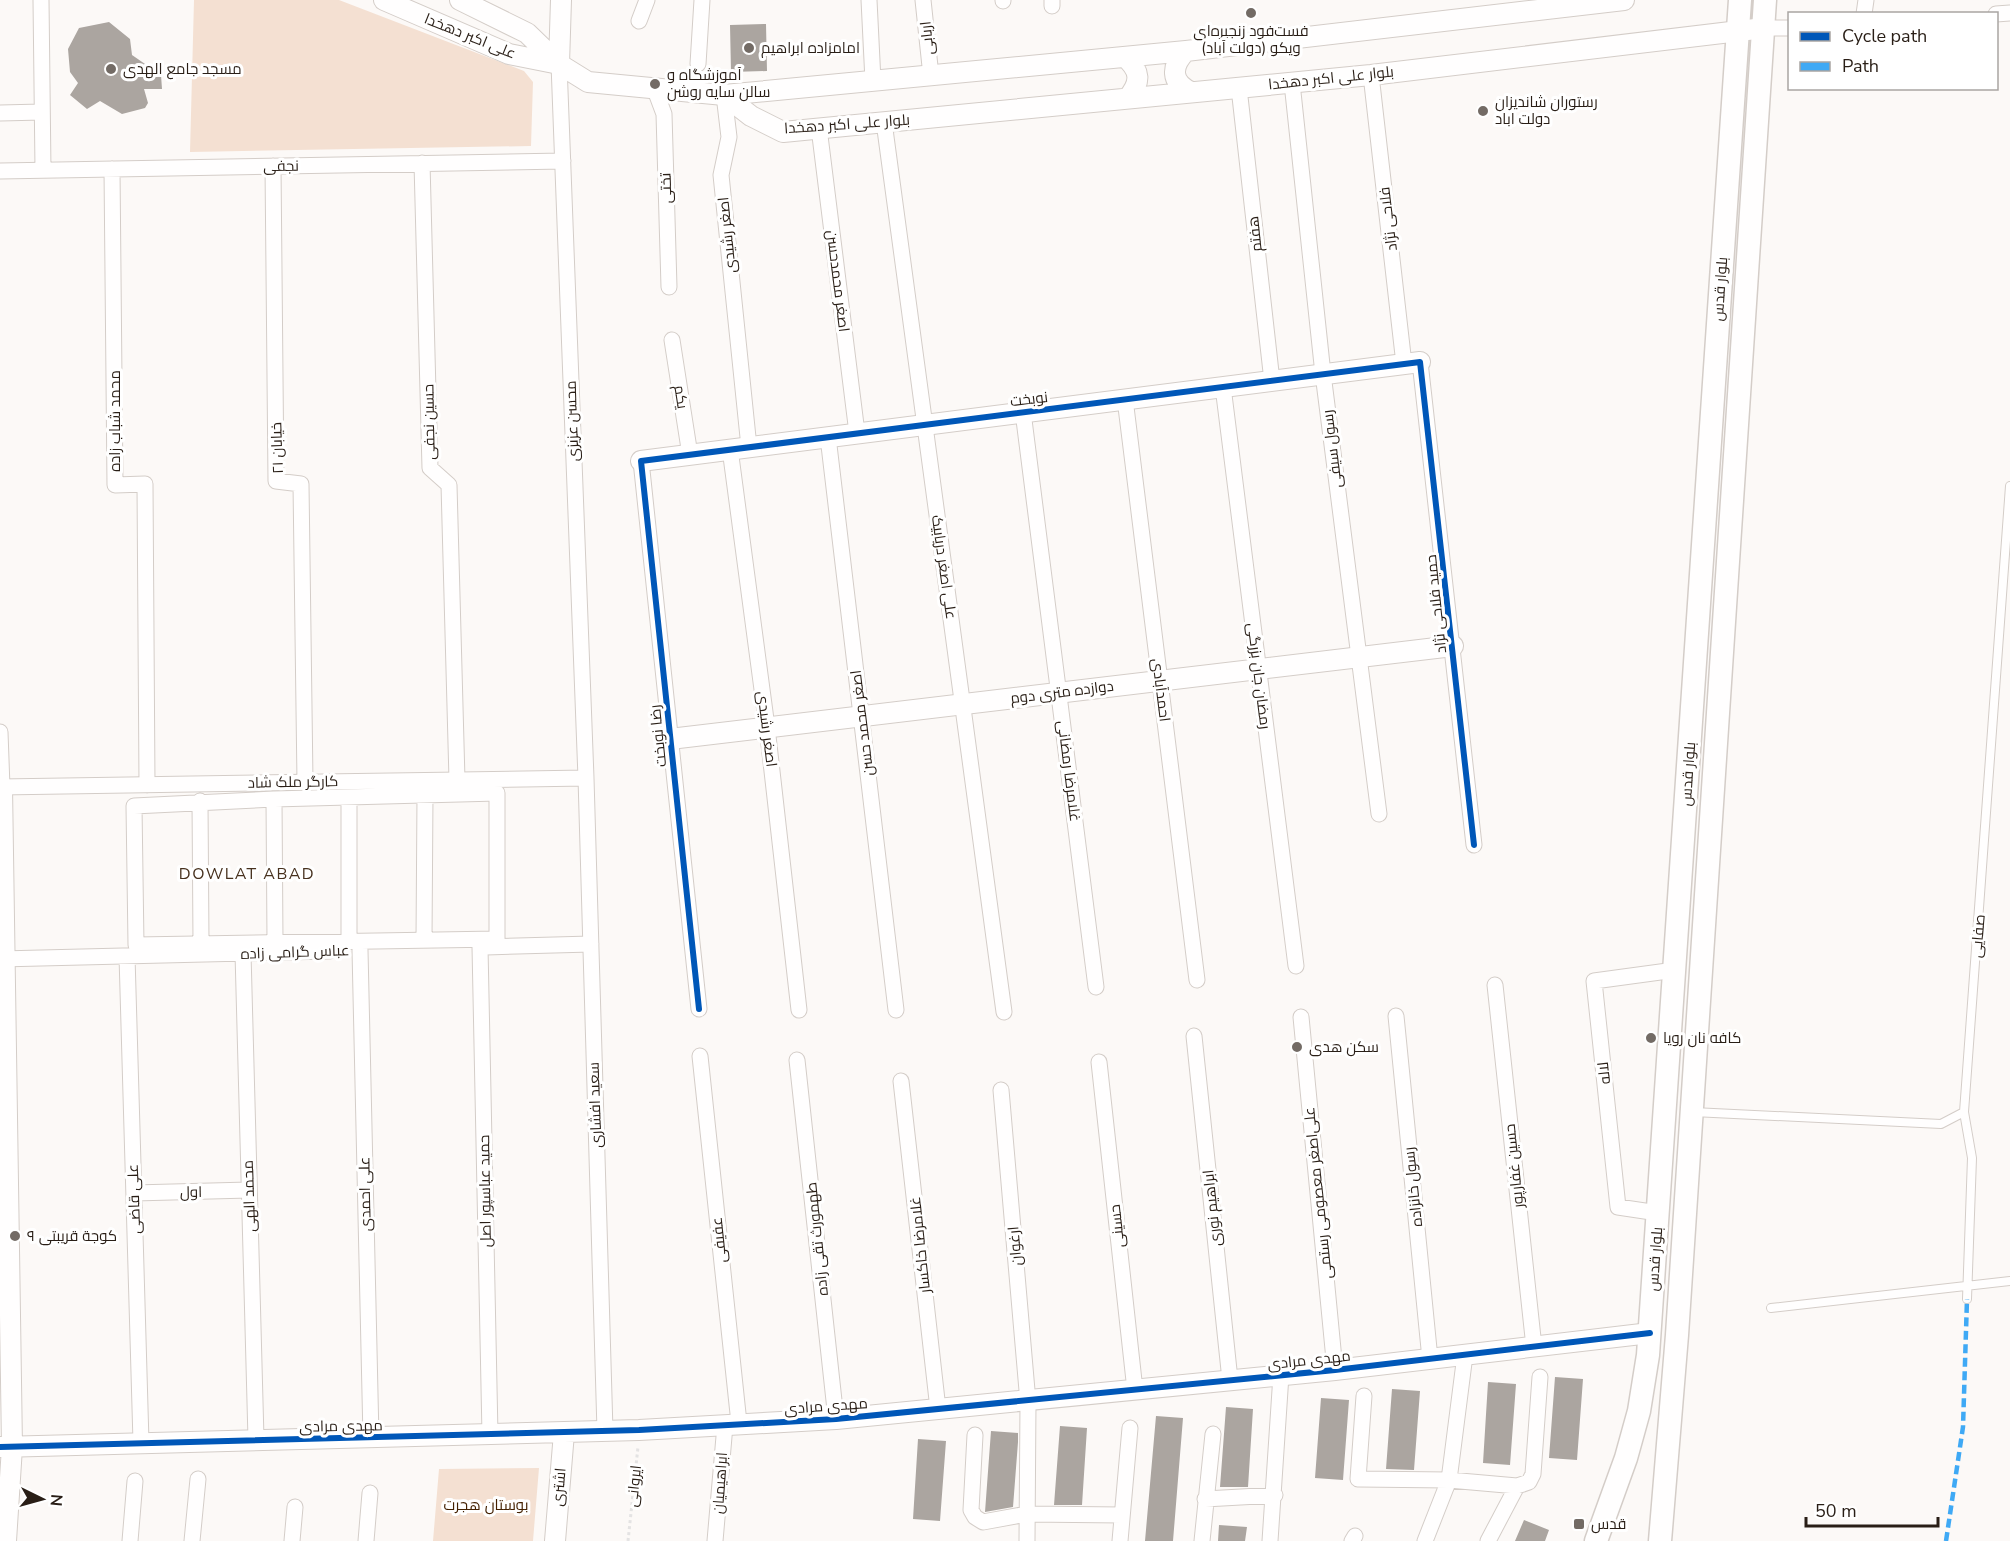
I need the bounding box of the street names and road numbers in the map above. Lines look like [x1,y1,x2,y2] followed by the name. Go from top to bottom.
[421,9,519,63] street label: علی اکبر دهخدا
[915,20,939,56] street label: اربابی
[1267,61,1395,95] street label: بلوار علی اکبر دهخدا
[783,110,911,138] street label: بلوار علی اکبر دهخدا
[263,156,299,176] street label: نجفی
[655,172,677,204] street label: تختی
[1374,186,1402,252] street label: فلاحی نژاد
[713,196,741,274] street label: اصغر رشیدی
[1243,215,1267,253] street label: هفتم
[822,229,854,333] street label: اصغر محمدحسن
[1708,256,1732,322] street label: بلوار قدس
[105,370,125,472] street label: محمد شباب زاده
[561,380,583,462] street label: محسن عزیزی
[418,384,440,460] street label: حسین نجفی
[669,384,693,410] street label: یکم
[1009,387,1049,411] street label: نوبخت
[1317,409,1347,489] street label: رسول سیفی
[266,422,288,474] street label: خیابان ۲۱
[927,514,961,620] street label: علی اصغر دریابیک
[1421,554,1451,654] street label: حمید فلاحی نژاد
[1243,622,1275,730] street label: رمضان جان بزرگی
[1147,657,1175,723] street label: احمدآبادی
[846,669,878,777] street label: اصغر محمد حسن
[1009,676,1115,708] street label: دوازده متری دوم
[752,690,782,768] street label: اصغر رشیدی
[645,704,671,768] street label: رضا نوبخت
[1053,719,1085,823] street label: غلامرضا رمضانی
[1676,741,1700,807] street label: بلوار قدس
[248,771,338,793] street label: کارگر ملک شاد
[1966,913,1990,959] street label: صفایی
[240,940,350,964] street label: عباس گرامی زاده
[1593,1061,1615,1085] street label: لاله
[584,1062,606,1148] street label: سعید افشاری
[1299,1106,1337,1280] street label: علی‌اصغر معصومی رستمی
[1500,1123,1528,1210] street label: حسین غفارپور
[474,1135,496,1247] street label: حمید عباسپور اصل
[1399,1146,1427,1228] street label: رسول خانزاده
[354,1157,376,1231] street label: علی احمدی
[238,1160,260,1232] street label: محمد الهی
[123,1164,145,1234] street label: علی قاضی
[1198,1169,1226,1247] street label: ابراهیم نوری
[801,1181,833,1297] street label: طهمورث تقی زاده
[180,1182,202,1202] street label: اول
[905,1196,935,1295] street label: غلامرضا خاکسار
[1105,1203,1129,1249] street label: حسینی
[707,1216,731,1264] street label: عفیفی
[1003,1225,1027,1267] street label: ارغوان
[1643,1226,1667,1292] street label: بلوار قدس
[1266,1346,1352,1374] street label: مهدی مرادی
[784,1393,868,1419] street label: مهدی مرادی
[299,1415,383,1437] street label: مهدی مرادی
[708,1451,732,1515] street label: ابراهیمیان
[622,1464,646,1508] street label: ایروانی
[547,1467,571,1507] street label: اشتری

